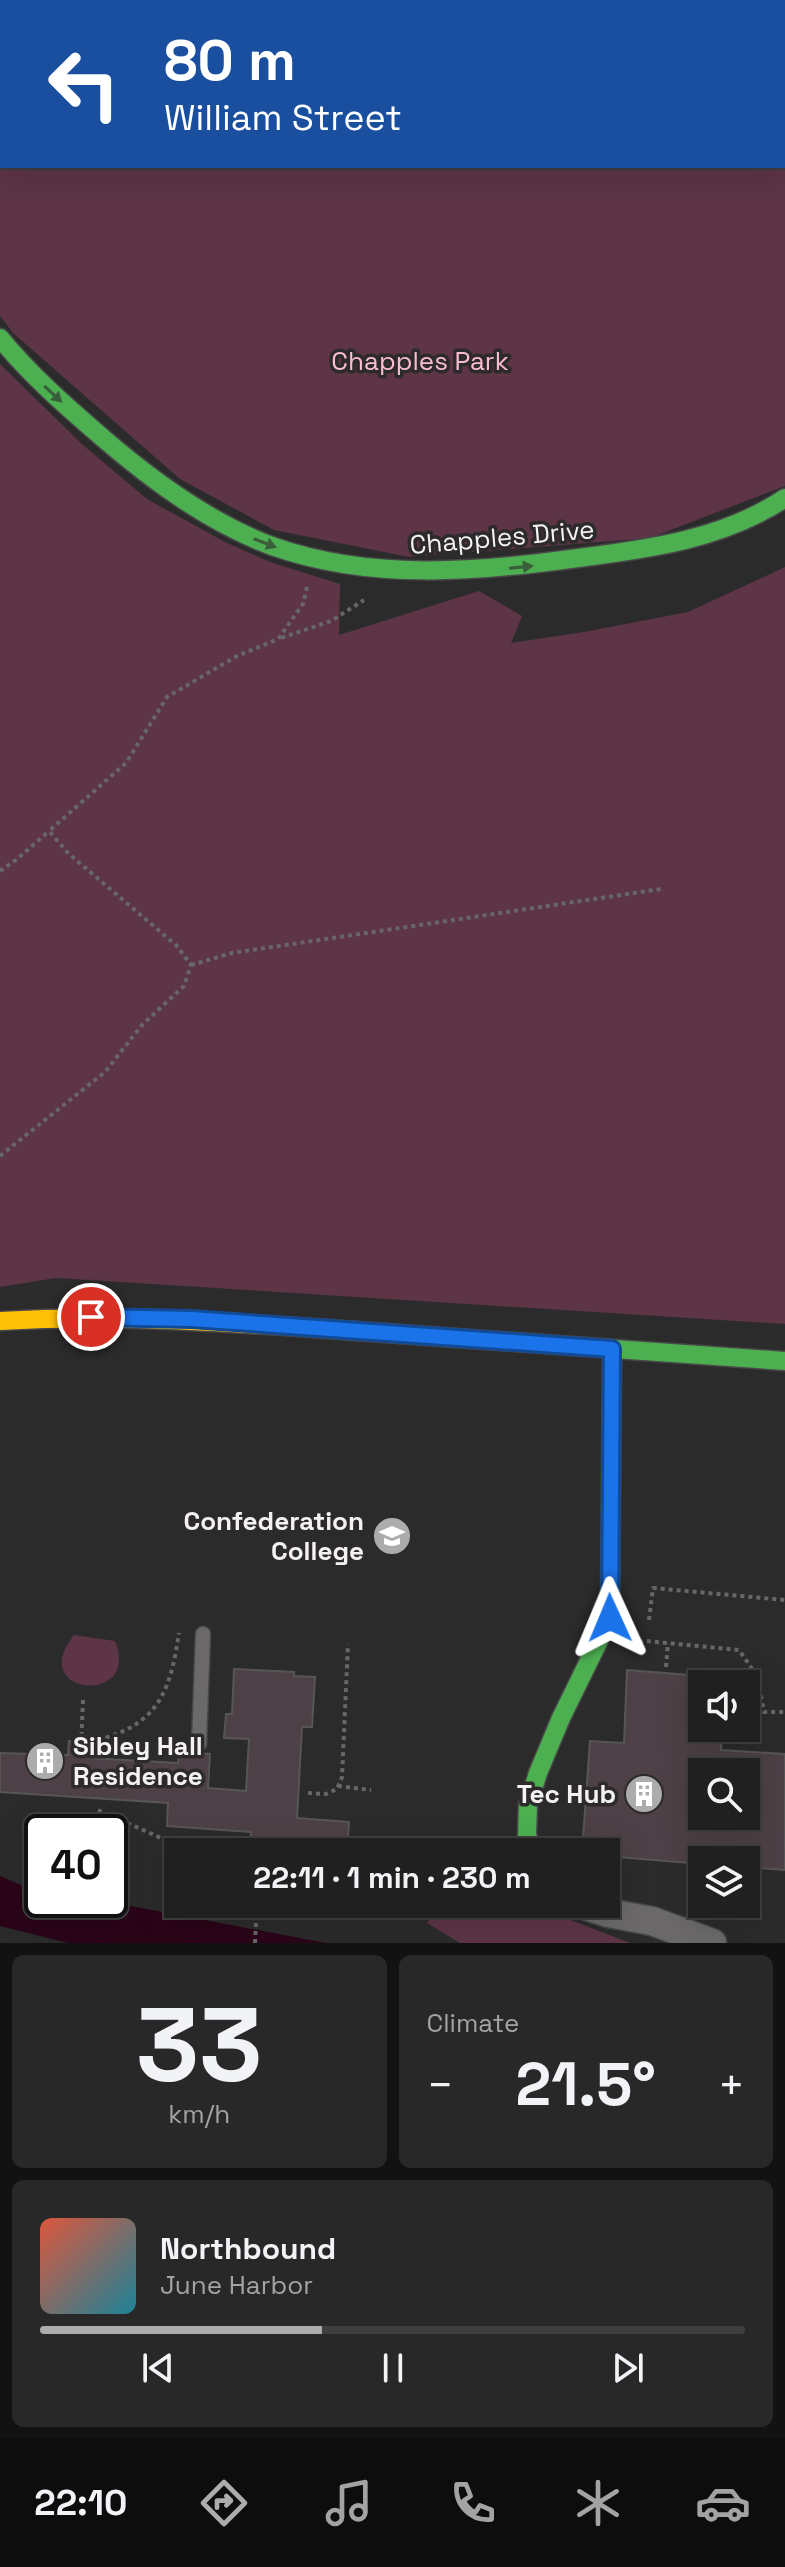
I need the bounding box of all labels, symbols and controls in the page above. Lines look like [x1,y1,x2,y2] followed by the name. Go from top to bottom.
[164,25,296,96] text: 80 m
[32,32,136,136] icon: left
[164,95,402,141] text: William Street
[331,344,509,378] park label: Chapples Park
[44,385,63,403] one-way arrow
[408,512,596,562] street label: Chapples Drive
[253,537,277,550] one-way arrow
[509,560,534,573] one-way arrow
[57,1283,125,1351] pin
[69,1295,113,1339] icon: arrive
[183,1504,364,1568] place label: Confederation College
[371,1515,413,1557] school or university icon: Confederation College
[568,1576,652,1660] position arrow
[688,1670,760,1918] map controls
[688,1670,760,1742] button: sound
[73,1729,203,1793] place label: Sibley Hall Residence
[24,1740,66,1782] building icon: Sibley Hall Residence
[688,1758,760,1830] button: search
[623,1773,665,1815] building icon: Tec Hub
[517,1777,616,1811] place label: Tec Hub
[24,1814,128,1918] speed limit sign: 40
[688,1846,760,1918] button: layers
[253,1858,531,1897] text: 22:11 · 1 min · 230 m
[136,1979,262,2111] text: 33
[427,2006,519,2040] text: Climate
[516,2046,656,2123] text: 21.5°
[427,2057,454,2113] text: −
[718,2057,745,2113] text: +
[168,2097,230,2131] text: km/h
[160,2229,336,2268] text: Northbound
[160,2268,313,2302] text: June Harbor
[136,2346,180,2390] icon: previous
[371,2346,415,2390] icon: pause
[606,2346,650,2390] icon: next
[196,2475,252,2531] icon: directions
[321,2475,377,2531] icon: music
[445,2475,501,2531] icon: phone
[570,2475,626,2531] icon: climate
[695,2475,751,2531] icon: car
[34,2480,127,2526] text: 22:10

